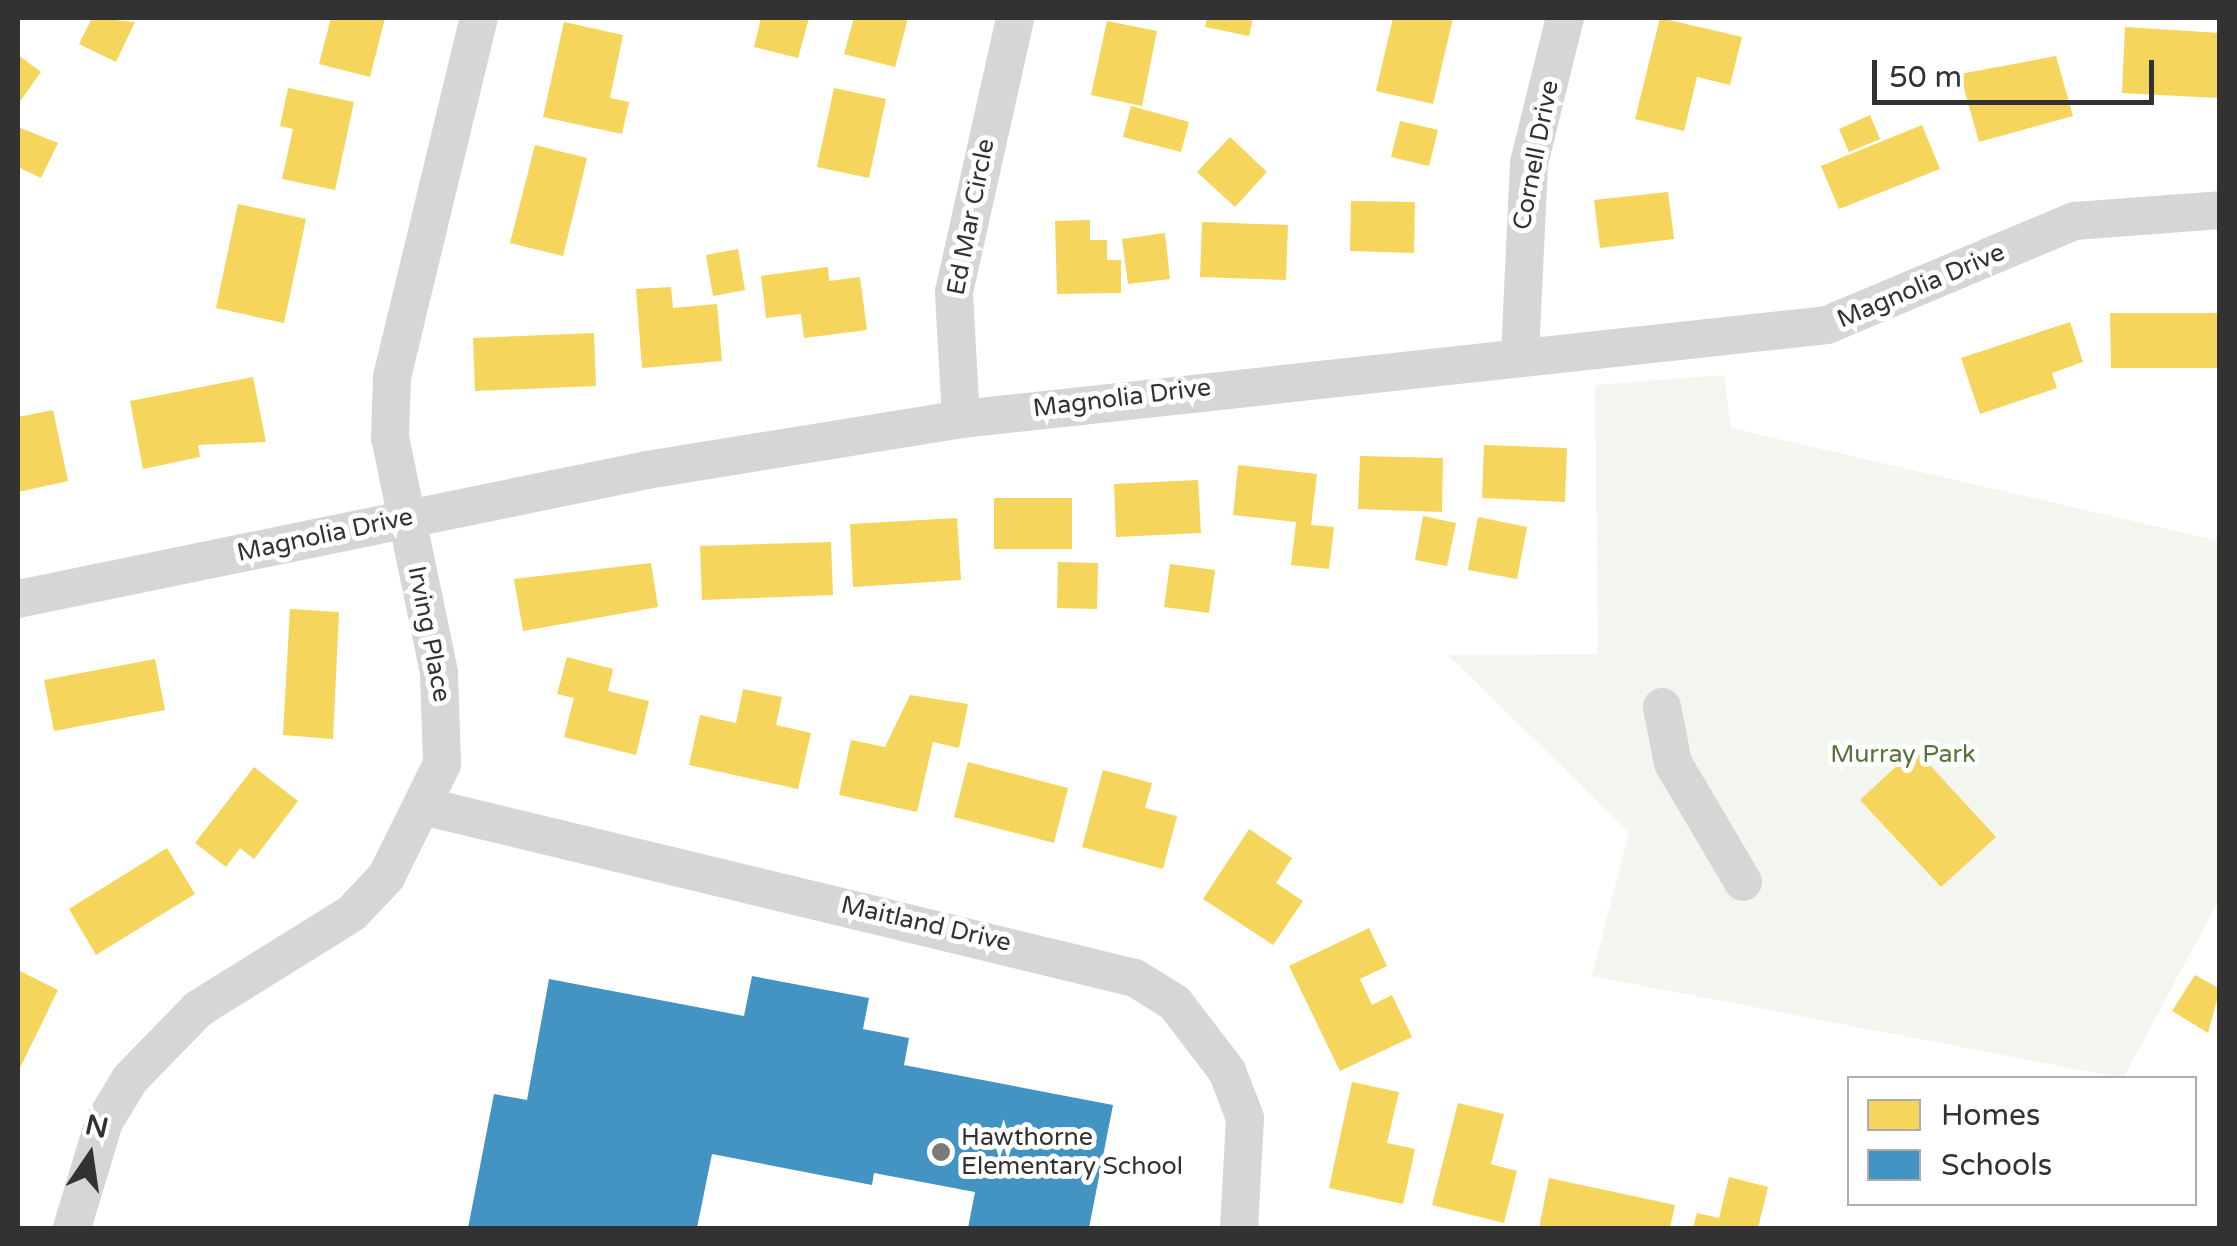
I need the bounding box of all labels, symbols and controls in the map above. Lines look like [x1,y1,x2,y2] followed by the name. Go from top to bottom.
[1877,40,2160,102] scale bar
[1889,59,1962,96] text: 50 m
[1507,78,1565,232] street label: Cornell Drive
[941,136,1001,298] street label: Ed Mar Circle
[1833,237,2009,335] street label: Magnolia Drive
[1031,372,1213,424] street label: Magnolia Drive
[234,502,416,568] street label: Magnolia Drive
[401,564,457,704] street label: Irving Place
[1830,739,1976,769] park label: Murray Park
[838,890,1014,958] street label: Maitland Drive
[1847,1076,2197,1206] legend
[1941,1097,2040,1134] text: Homes
[40,1106,140,1206] north arrow
[82,1108,112,1146] text: N
[961,1123,1183,1182] place label: Hawthorne Elementary School
[930,1141,952,1163] marker: Hawthorne Elementary School
[1941,1147,2052,1184] text: Schools

